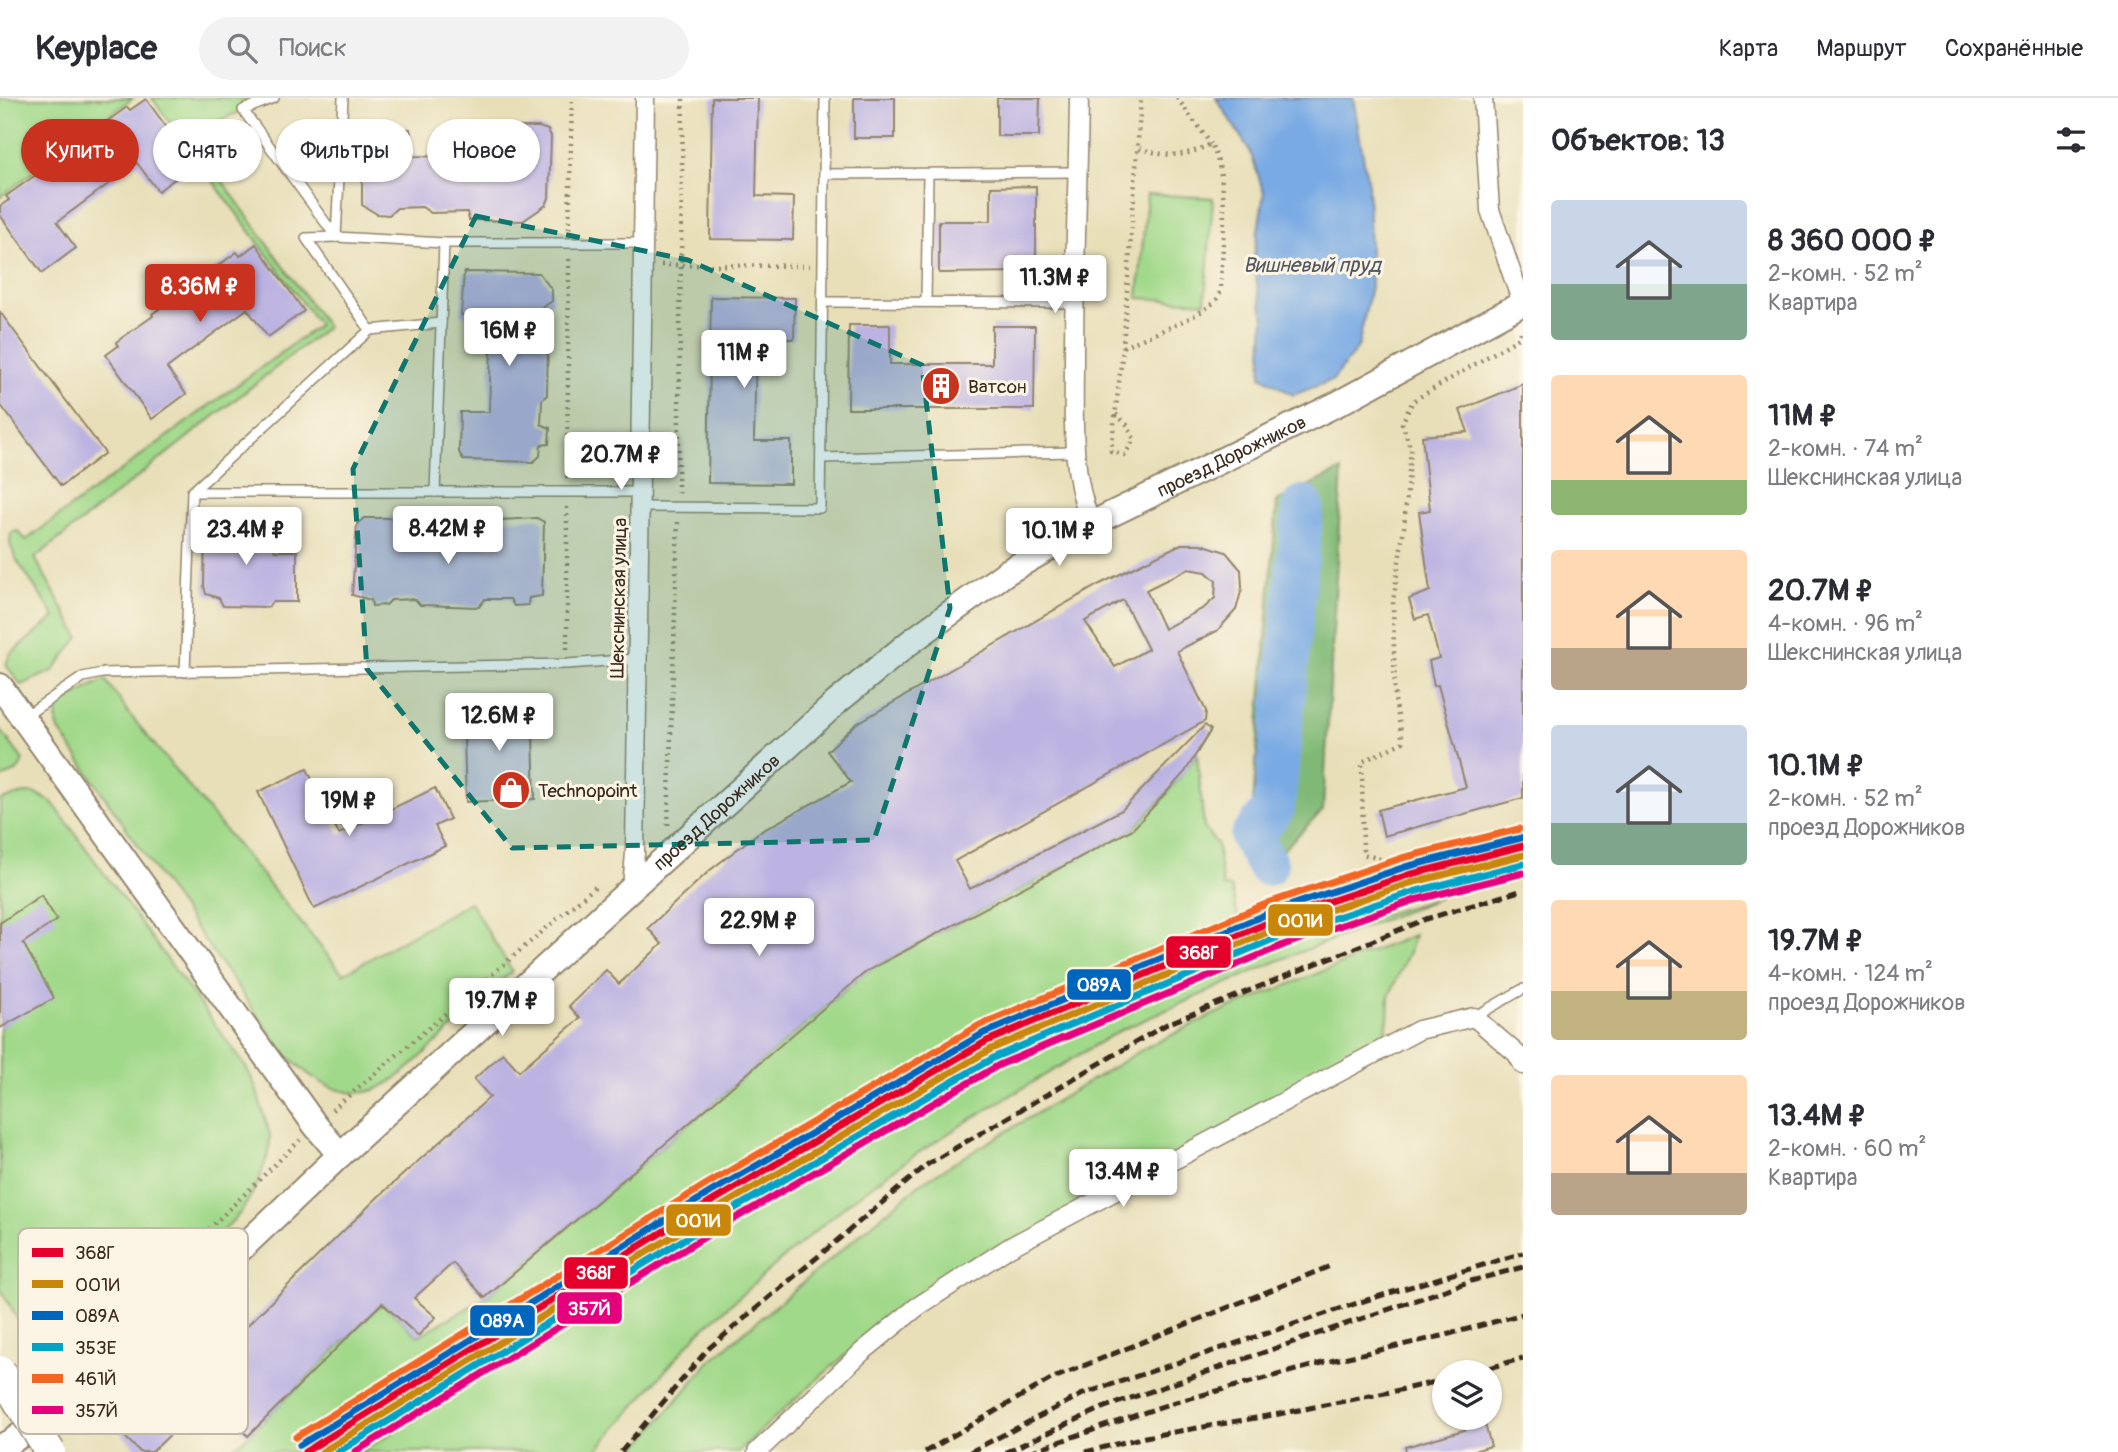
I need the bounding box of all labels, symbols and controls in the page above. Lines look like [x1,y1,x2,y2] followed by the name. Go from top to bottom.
[199,17,689,80] search box
[35,28,157,69] text: Keyplace
[223,29,261,67] icon: search
[279,32,347,64] text: Поиск
[1719,34,1778,63] text: Карта
[1816,34,1907,63] text: Маршрут
[1945,34,2083,63] text: Сохранённые
[21,119,139,182] chip: Купить
[153,119,262,182] chip: Снять
[276,119,413,182] chip: Фильтры
[427,119,540,182] chip: Новое
[2052,121,2090,159] icon: filters
[1551,122,1725,159] text: Объектов: 13
[1768,222,1937,259] text: 8 360 000 ₽
[1607,228,1691,312] icon: home
[1243,252,1383,279] water label: Вишневый пруд
[990,256,1120,315] pin: 11.3M ₽
[1768,259,1923,288] text: 2-комн. · 52 m²
[1019,263,1091,292] text: 11.3M ₽
[135,264,265,324] pin: 8.36M ₽
[161,272,239,301] text: 8.36M ₽
[1768,288,1857,317] text: Квартира
[460,308,558,368] pin: 16M ₽
[480,316,538,345] text: 16M ₽
[695,330,793,390] pin: 11M ₽
[717,338,771,367] text: 11M ₽
[920,365,962,407] building icon: Ватсон
[968,375,1026,399] place label: Ватсон
[1768,397,1838,434] text: 11M ₽
[1607,403,1691,487] icon: home
[1153,410,1310,503] street label: проезд Дорожников
[556,432,686,492] pin: 20.7M ₽
[1768,434,1923,463] text: 2-комн. · 74 m²
[580,440,662,469] text: 20.7M ₽
[1768,463,1962,492] text: Шекснинская улица
[383,506,513,566] pin: 8.42M ₽
[181,508,311,567] pin: 23.4M ₽
[994,508,1124,568] pin: 10.1M ₽
[409,514,487,543] text: 8.42M ₽
[207,515,285,544] text: 23.4M ₽
[1022,516,1096,545] text: 10.1M ₽
[606,517,632,678] street label: Шекснинская улица
[1768,572,1874,609] text: 20.7M ₽
[1607,578,1691,662] icon: home
[1768,609,1923,638] text: 4-комн. · 96 m²
[1768,638,1962,667] text: Шекснинская улица
[434,694,564,753] pin: 12.6M ₽
[461,701,537,730] text: 12.6M ₽
[1768,747,1865,784] text: 10.1M ₽
[648,749,785,876] street label: проезд Дорожников
[1607,753,1691,837] icon: home
[490,769,532,811] shop icon: Technopoint
[300,778,398,838] pin: 19M ₽
[538,779,638,803] place label: Technopoint
[1768,784,1923,813] text: 2-комн. · 52 m²
[321,786,377,815] text: 19M ₽
[1768,813,1965,842] text: проезд Дорожников
[694,898,824,958] pin: 22.9M ₽
[1267,903,1334,937] line badge: 001И
[720,906,798,935] text: 22.9M ₽
[1278,909,1323,933] text: 001И
[1768,922,1864,959] text: 19.7M ₽
[1607,928,1691,1012] icon: home
[1165,935,1232,969] line badge: 368Г
[1179,941,1219,965] text: 368Г
[1768,959,1933,988] text: 4-комн. · 124 m²
[1066,968,1132,1001] line badge: 089А
[1077,973,1122,997] text: 089А
[437,978,567,1038] pin: 19.7M ₽
[465,986,539,1015] text: 19.7M ₽
[1768,988,1965,1017] text: проезд Дорожников
[1768,1097,1867,1134] text: 13.4M ₽
[1607,1103,1691,1187] icon: home
[1768,1134,1926,1163] text: 2-комн. · 60 m²
[1058,1150,1188,1209] pin: 13.4M ₽
[1085,1157,1161,1186] text: 13.4M ₽
[1768,1163,1857,1192] text: Квартира
[665,1203,732,1237] line badge: 001И
[676,1209,721,1233] text: 001И
[18,1228,248,1434] legend
[75,1241,115,1265] text: 368Г
[563,1256,629,1290] line badge: 368Г
[576,1261,616,1285] text: 368Г
[75,1273,120,1297] text: 001И
[556,1291,623,1325] line badge: 357Й
[568,1297,611,1321] text: 357Й
[75,1304,120,1328] text: 089А
[469,1304,536,1337] line badge: 089А
[480,1309,525,1333] text: 089А
[75,1336,117,1360] text: 353Е
[1432,1360,1502,1430] map controls
[1432,1360,1502,1430] button: layers
[75,1367,116,1391] text: 461Й
[75,1399,117,1423] text: 357Й

